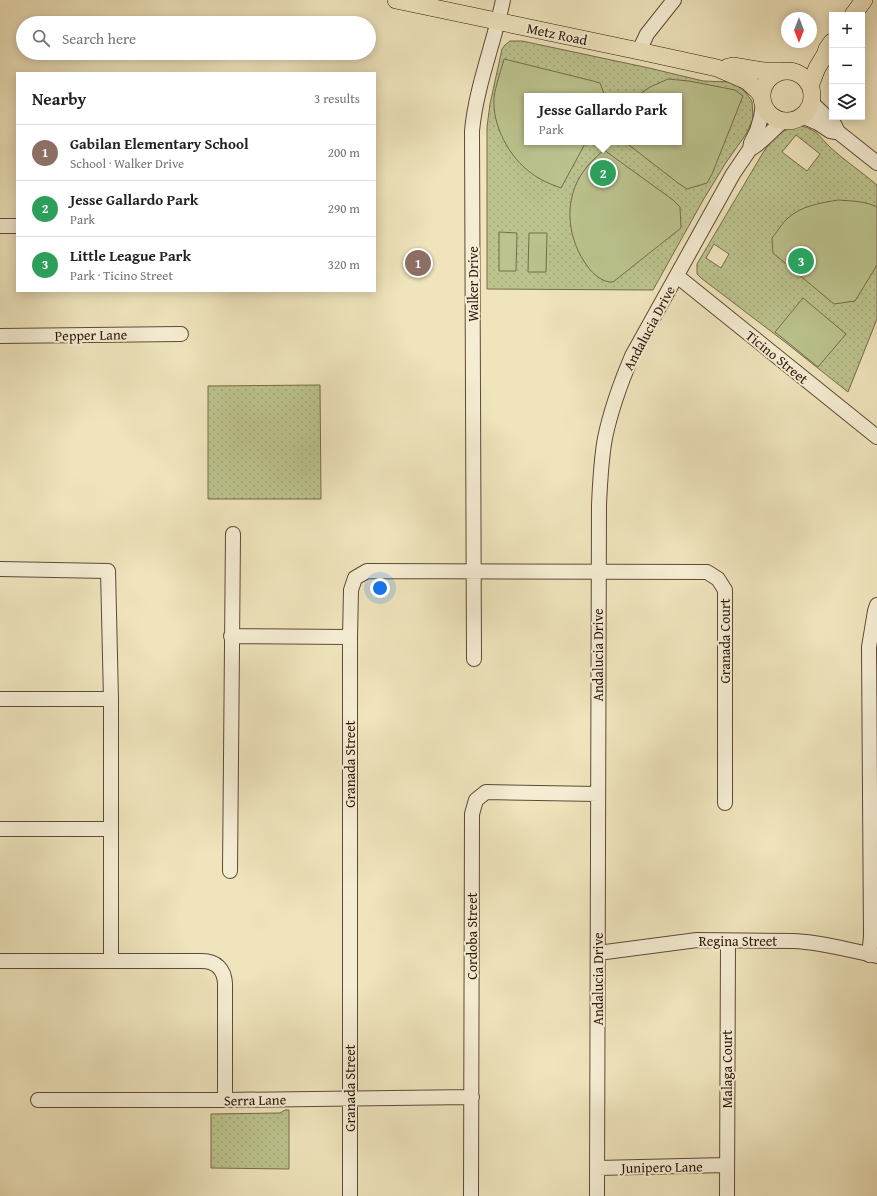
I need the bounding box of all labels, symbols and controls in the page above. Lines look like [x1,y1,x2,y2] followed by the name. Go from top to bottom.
[781,12,817,48] north arrow
[829,12,865,120] map controls
[829,12,865,48] button: +
[16,16,376,60] search box
[525,18,590,50] street label: Metz Road
[30,27,52,49] icon: search
[62,28,136,49] text: Search here
[829,48,865,84] button: −
[829,84,865,120] button: layers
[32,86,86,111] text: Nearby
[314,89,360,108] text: 3 results
[524,93,682,145] popup
[539,99,667,120] text: Jesse Gallardo Park
[539,120,564,139] text: Park
[70,133,249,154] text: Gabilan Elementary School
[42,143,48,162] text: 1
[328,143,360,162] text: 200 m
[70,154,184,173] text: School · Walker Drive
[590,158,616,188] pin: 2
[70,189,198,210] text: Jesse Gallardo Park
[42,199,48,218] text: 2
[328,199,360,218] text: 290 m
[70,210,95,229] text: Park
[70,245,191,266] text: Little League Park
[463,246,483,322] street label: Walker Drive
[788,246,814,276] pin: 3
[405,248,431,278] pin: 1
[42,255,48,274] text: 3
[328,255,360,274] text: 320 m
[70,266,173,285] text: Park · Ticino Street
[618,282,680,374] street label: Andalucia Drive
[55,324,128,346] street label: Pepper Lane
[741,325,813,389] street label: Ticino Street
[370,578,390,598] your location
[715,598,735,684] street label: Granada Court
[588,608,608,702] street label: Andalucia Drive
[340,720,360,808] street label: Granada Street
[462,892,482,980] street label: Cordoba Street
[699,931,777,951] street label: Regina Street
[588,932,608,1026] street label: Andalucia Drive
[717,1030,737,1108] street label: Malaga Court
[340,1044,360,1132] street label: Granada Street
[224,1089,287,1111] street label: Serra Lane
[619,1156,703,1178] street label: Junipero Lane

